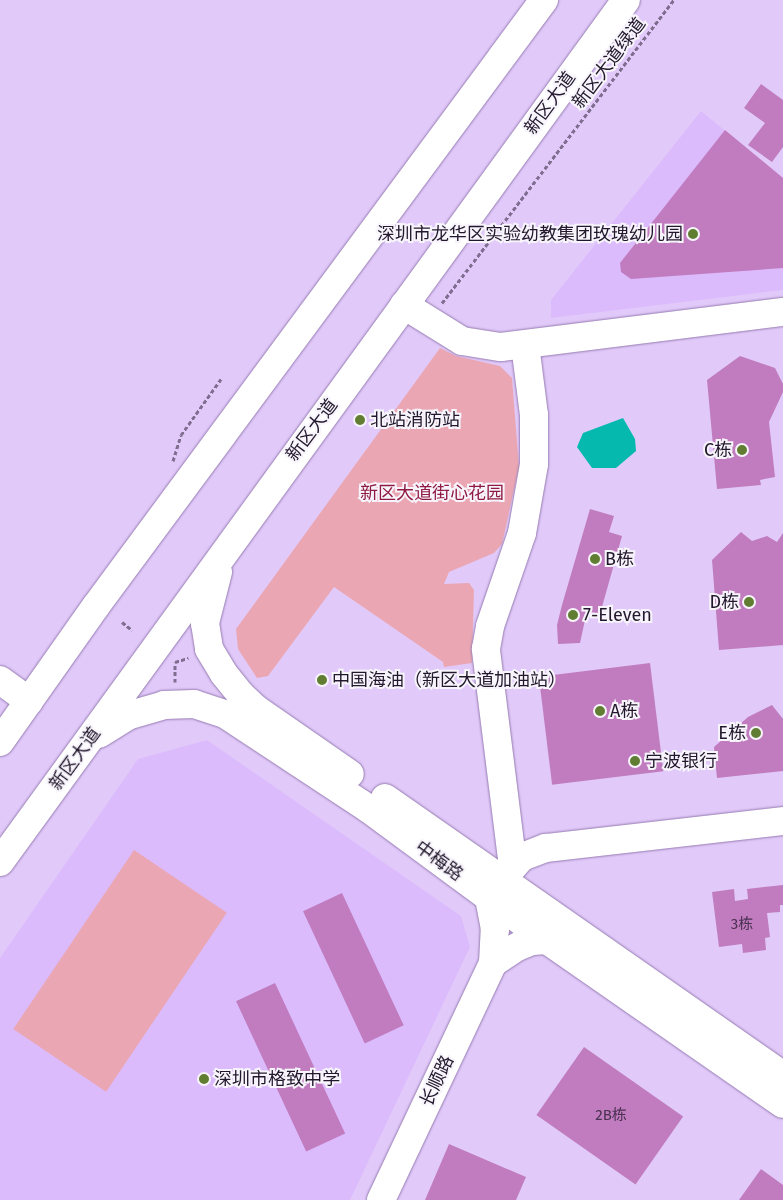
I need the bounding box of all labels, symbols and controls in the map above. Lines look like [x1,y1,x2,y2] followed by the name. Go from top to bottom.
[568,13,650,113] street label: 新区大道绿道
[520,68,580,138] street label: 新区大道
[377,223,683,245] place label: 深圳市龙华区实验幼教集团玫瑰幼儿园
[687,228,699,240] marker: 深圳市龙华区实验幼教集团玫瑰幼儿园
[282,395,342,465] street label: 新区大道
[370,409,460,431] place label: 北站消防站
[354,414,366,426] marker: 北站消防站
[704,439,732,461] place label: C栋
[736,444,748,456] marker: C栋
[360,482,504,504] park label: 新区大道街心花园
[605,548,634,570] place label: B栋
[589,553,601,565] marker: B栋
[709,591,739,613] place label: D栋
[743,596,755,608] marker: D栋
[583,604,652,626] place label: 7-Eleven
[567,609,579,621] marker: 7-Eleven
[332,669,566,691] place label: 中国海油（新区大道加油站）
[316,674,328,686] marker: 中国海油（新区大道加油站）
[610,700,638,722] place label: A栋
[594,705,606,717] marker: A栋
[718,722,746,744] place label: E栋
[45,724,105,794] street label: 新区大道
[750,727,762,739] marker: E栋
[645,750,717,772] place label: 宁波银行
[629,755,641,767] marker: 宁波银行
[411,836,467,886] street label: 中梅路
[731,916,753,934] house number: 3栋
[416,1052,458,1110] street label: 长顺路
[214,1068,340,1090] place label: 深圳市格致中学
[198,1073,210,1085] marker: 深圳市格致中学
[595,1107,627,1125] house number: 2B栋

